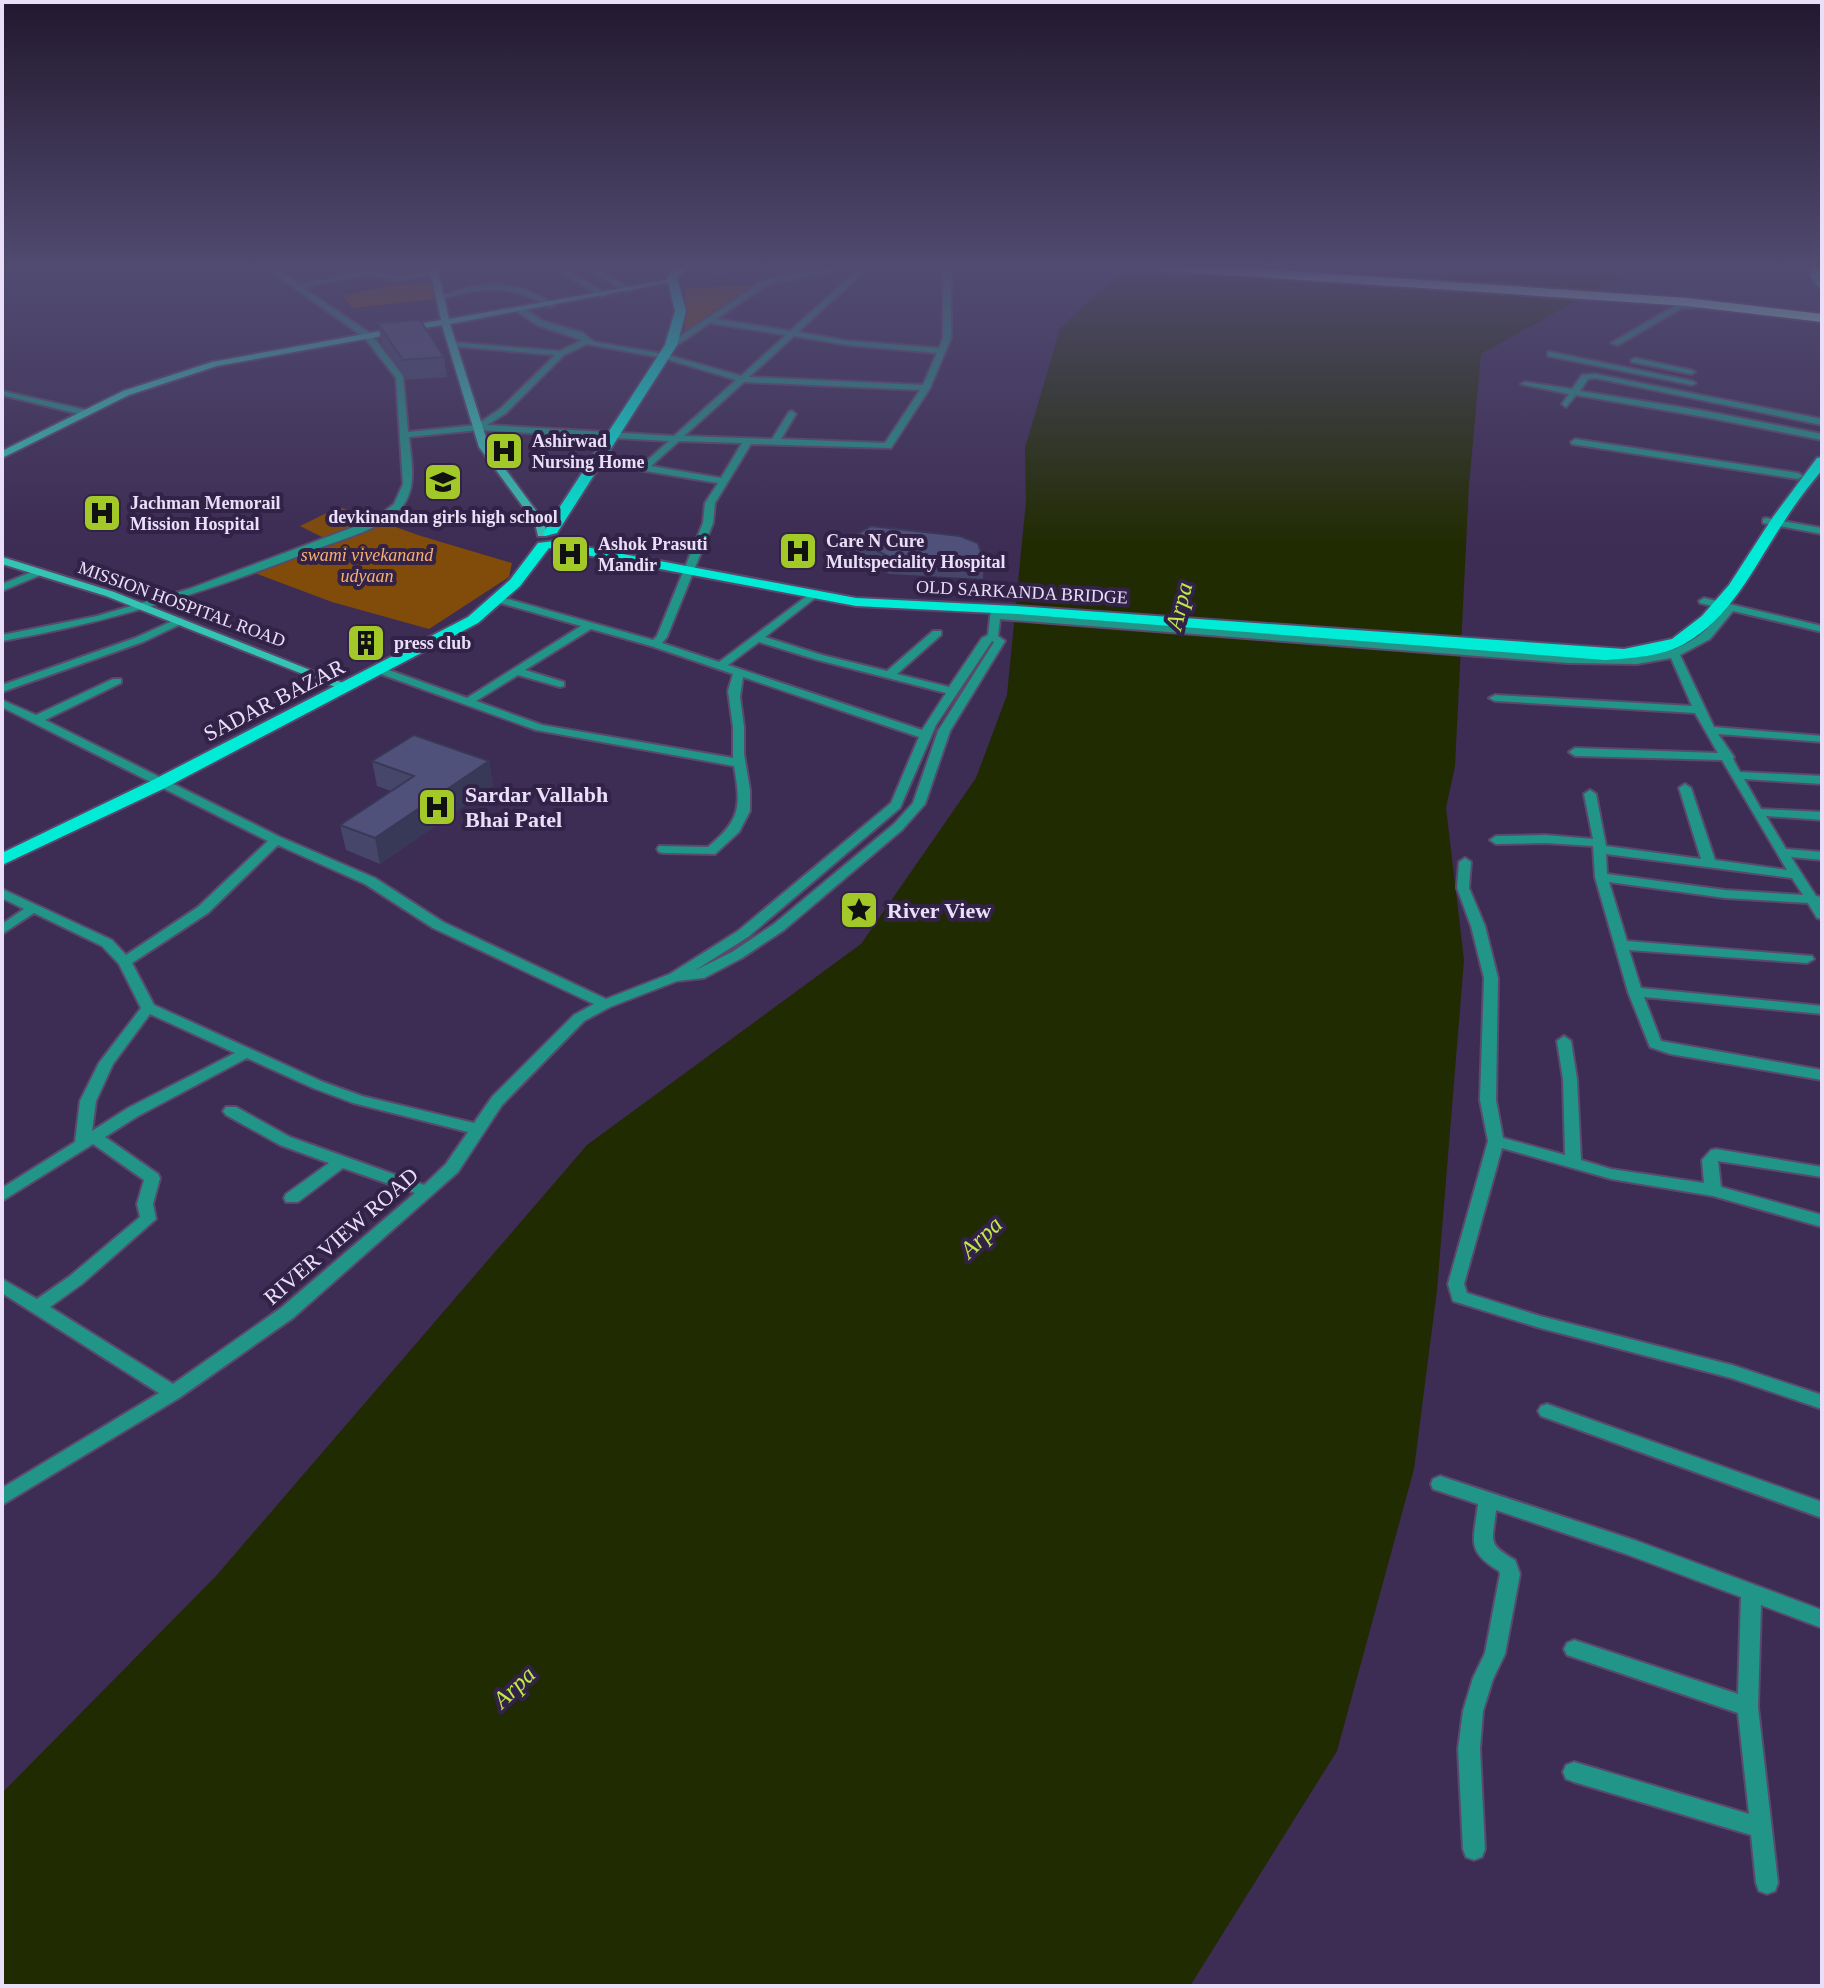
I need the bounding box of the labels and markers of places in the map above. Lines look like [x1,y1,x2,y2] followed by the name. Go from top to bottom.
[483,430,525,472] hospital icon: Ashirwad Nursing Home
[532,431,645,472] place label: Ashirwad Nursing Home
[422,461,464,503] school or university icon: devkinandan girls high school
[81,492,123,534] hospital icon: Jachman Memorail Mission Hospital
[130,493,280,534] place label: Jachman Memorail Mission Hospital
[328,507,558,527] place label: devkinandan girls high school
[777,530,819,572] hospital icon: Care N Cure Multspeciality Hospital
[826,531,1006,572] place label: Care N Cure Multspeciality Hospital
[549,533,591,575] hospital icon: Ashok Prasuti Mandir
[598,534,708,575] place label: Ashok Prasuti Mandir
[345,622,387,664] building icon: press club
[394,633,471,653] place label: press club
[465,782,608,832] place label: Sardar Vallabh Bhai Patel
[416,786,458,828] hospital icon: Sardar Vallabh Bhai Patel
[838,889,880,931] place icon: River View
[887,898,991,923] place label: River View

